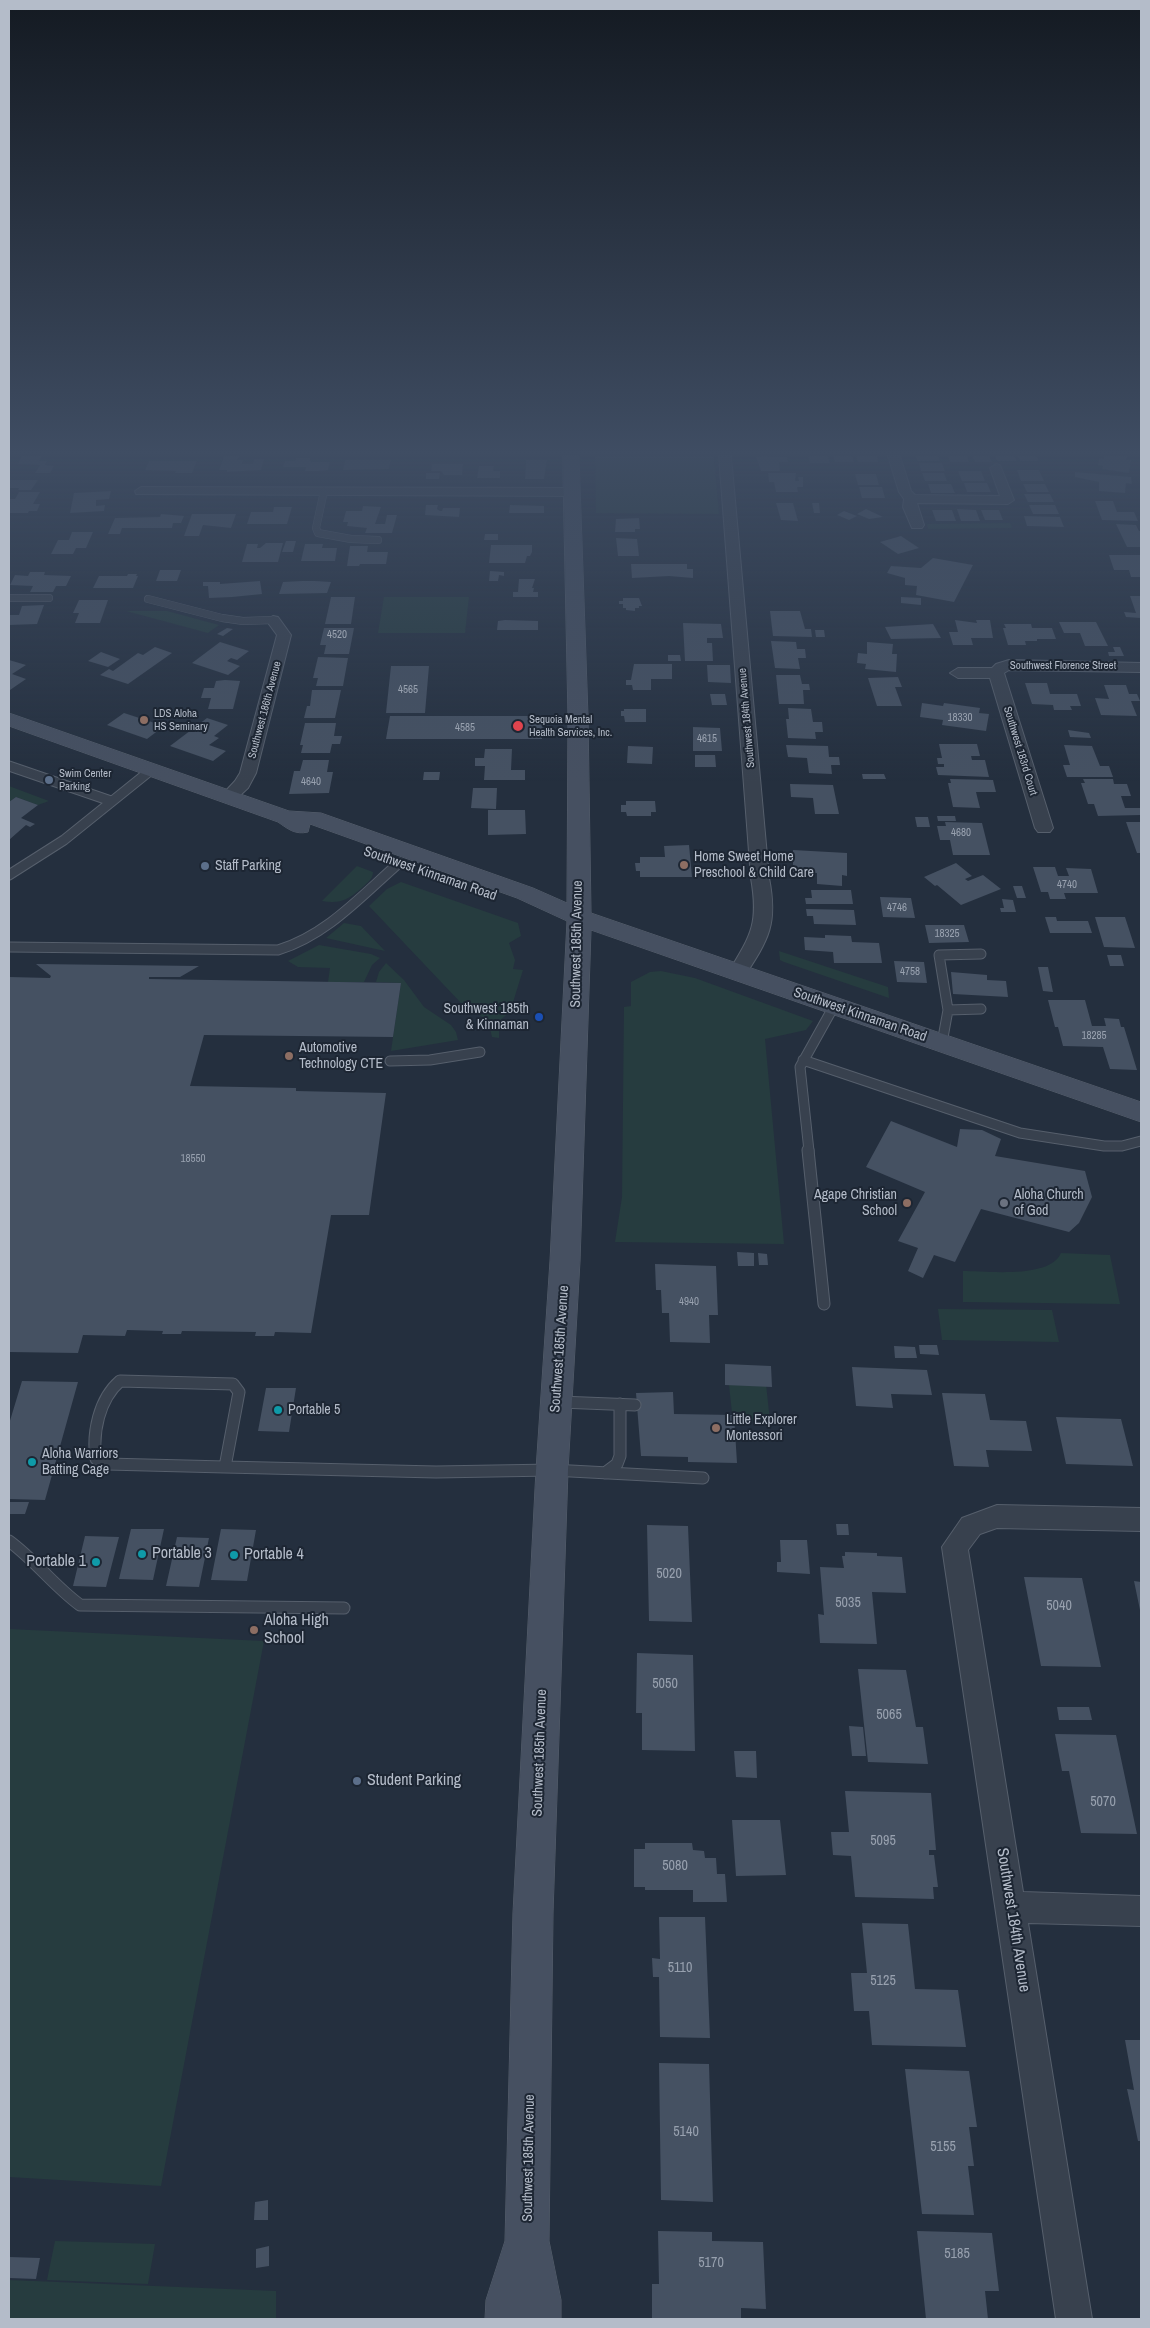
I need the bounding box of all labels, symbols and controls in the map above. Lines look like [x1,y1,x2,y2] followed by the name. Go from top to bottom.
[327,628,347,642] house number: 4520
[1010,659,1116,673] street label: Southwest Florence Street
[246,660,284,760] street label: Southwest 186th Avenue
[736,668,758,768] street label: Southwest 184th Avenue
[398,683,418,697] house number: 4565
[1000,705,1040,797] street label: Southwest 183rd Court
[154,707,208,733] place label: LDS Aloha HS Seminary
[947,711,973,725] house number: 18330
[529,713,612,739] place label: Sequoia Mental Health Services, Inc.
[138,714,150,726] marker: LDS Aloha HS Seminary
[511,719,525,733] marker: Sequoia Mental Health Services, Inc.
[455,721,475,735] house number: 4585
[697,732,717,746] house number: 4615
[59,767,111,793] place label: Swim Center Parking
[43,774,55,786] marker: Swim Center Parking
[301,775,321,789] house number: 4640
[951,826,971,840] house number: 4680
[361,843,499,905] street label: Southwest Kinnaman Road
[694,849,814,882] place label: Home Sweet Home Preschool & Child Care
[215,858,281,874] place label: Staff Parking
[678,859,690,871] marker: Home Sweet Home Preschool & Child Care
[199,860,211,872] marker: Staff Parking
[1057,878,1077,892] house number: 4740
[567,880,587,1008] street label: Southwest 185th Avenue
[887,901,907,915] house number: 4746
[934,927,960,941] house number: 18325
[900,965,920,979] house number: 4758
[791,984,929,1046] street label: Southwest Kinnaman Road
[443,1001,529,1034] place label: Southwest 185th & Kinnaman
[533,1011,545,1023] marker: Southwest 185th & Kinnaman
[1081,1029,1107,1043] house number: 18285
[299,1040,383,1072] place label: Automotive Technology CTE
[283,1050,295,1062] marker: Automotive Technology CTE
[180,1152,206,1166] house number: 18550
[814,1187,897,1220] place label: Agape Christian School
[1014,1187,1084,1220] place label: Aloha Church of God
[901,1197,913,1209] marker: Agape Christian School
[998,1197,1010,1209] marker: Aloha Church of God
[547,1285,573,1413] street label: Southwest 185th Avenue
[679,1295,699,1309] house number: 4940
[288,1402,340,1418] place label: Portable 5
[272,1404,284,1416] marker: Portable 5
[726,1412,797,1444] place label: Little Explorer Montessori
[710,1422,722,1434] marker: Little Explorer Montessori
[42,1446,118,1478] place label: Aloha Warriors Batting Cage
[26,1456,38,1468] marker: Aloha Warriors Batting Cage
[152,1544,212,1564] place label: Portable 3
[244,1545,304,1565] place label: Portable 4
[136,1548,148,1560] marker: Portable 3
[228,1549,240,1561] marker: Portable 4
[26,1552,86,1572] place label: Portable 1
[90,1556,102,1568] marker: Portable 1
[656,1566,682,1582] house number: 5020
[835,1595,861,1611] house number: 5035
[1046,1598,1072,1614] house number: 5040
[264,1611,329,1649] place label: Aloha High School
[248,1624,260,1636] marker: Aloha High School
[652,1676,678,1692] house number: 5050
[529,1689,551,1817] street label: Southwest 185th Avenue
[876,1707,902,1723] house number: 5065
[367,1771,461,1791] place label: Student Parking
[351,1775,363,1787] marker: Student Parking
[1090,1794,1116,1810] house number: 5070
[870,1833,896,1849] house number: 5095
[992,1847,1034,1993] street label: Southwest 184th Avenue
[662,1858,688,1874] house number: 5080
[668,1960,692,1976] house number: 5110
[870,1973,896,1989] house number: 5125
[519,2094,539,2222] street label: Southwest 185th Avenue
[673,2124,699,2140] house number: 5140
[930,2139,956,2155] house number: 5155
[944,2246,970,2262] house number: 5185
[698,2255,724,2271] house number: 5170

